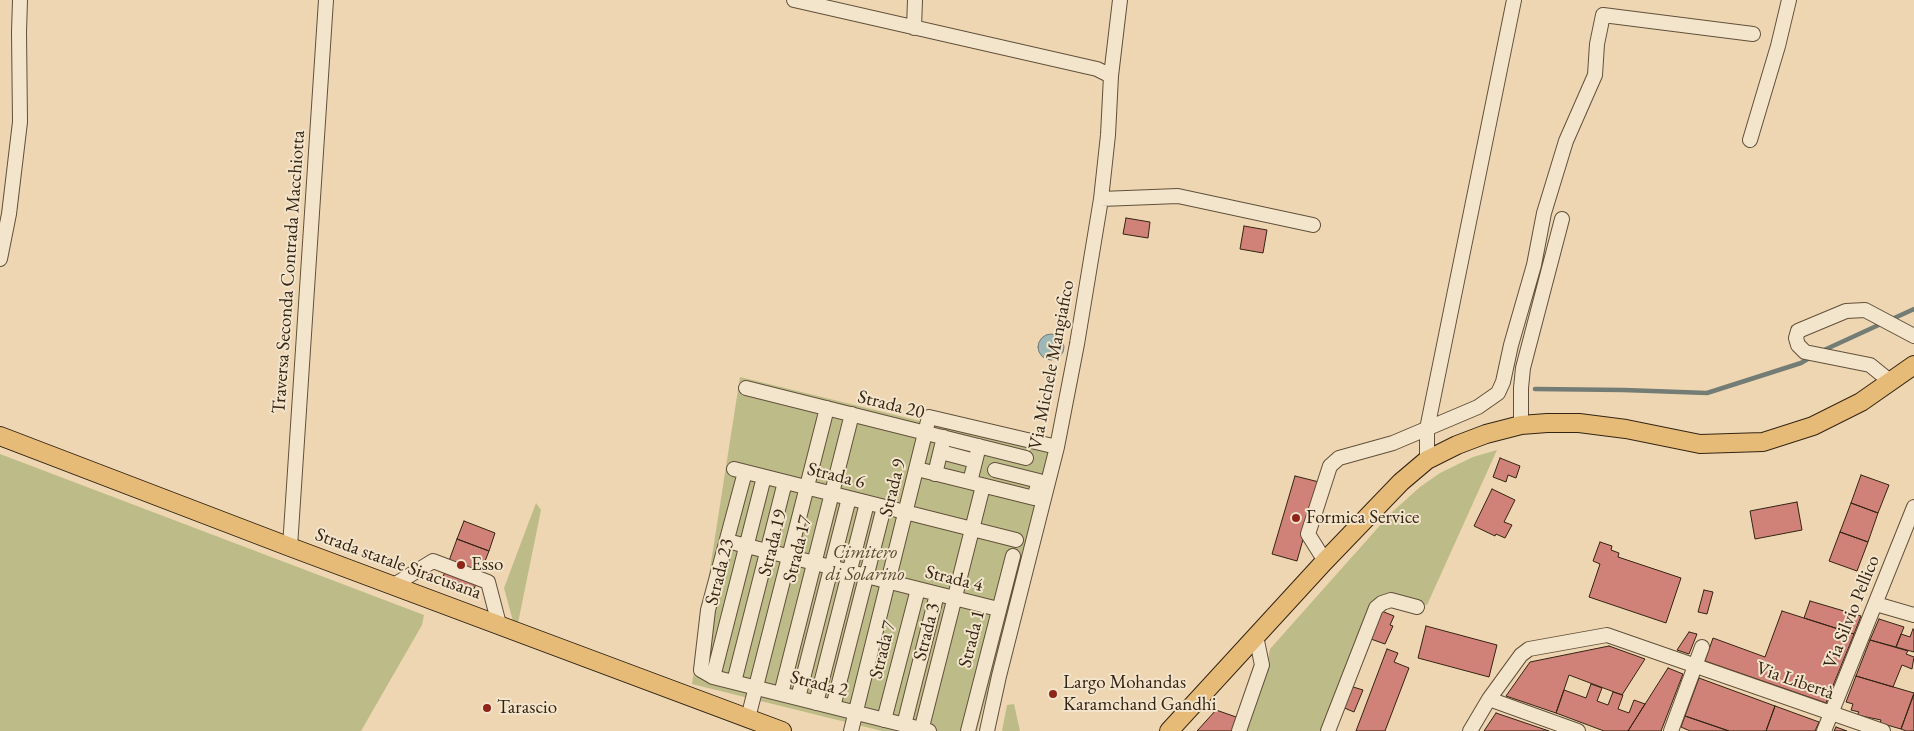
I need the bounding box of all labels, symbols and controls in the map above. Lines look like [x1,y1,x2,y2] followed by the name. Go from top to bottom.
[268,130,310,414] street label: Traversa Seconda Contrada Macchiotta
[1024,278,1080,452] street label: Via Michele Mangiafico
[855,386,927,424] street label: Strada 20
[875,457,911,519] street label: Strada 9
[805,458,867,494] street label: Strada 6
[754,507,792,579] street label: Strada 19
[1306,507,1420,529] place label: Formica Service
[1290,512,1302,524] marker: Formica Service
[779,513,817,585] street label: Strada 17
[312,523,484,605] street label: Strada statale Siracusana
[701,536,739,608] street label: Strada 23
[825,542,905,586] park label: Cimitero di Solarino
[1819,552,1885,672] street label: Via Silvio Pellico
[471,554,503,576] place label: Esso
[455,559,467,571] marker: Esso
[923,561,985,597] street label: Strada 4
[909,601,945,663] street label: Strada 3
[954,608,990,670] street label: Strada 1
[865,619,901,681] street label: Strada 7
[1753,657,1837,705] street label: Via Libertà
[788,666,850,702] street label: Strada 2
[1063,672,1216,716] place label: Largo Mohandas Karamchand Gandhi
[1047,688,1059,700] marker: Largo Mohandas Karamchand Gandhi
[497,697,557,719] place label: Tarascio
[481,702,493,714] marker: Tarascio

